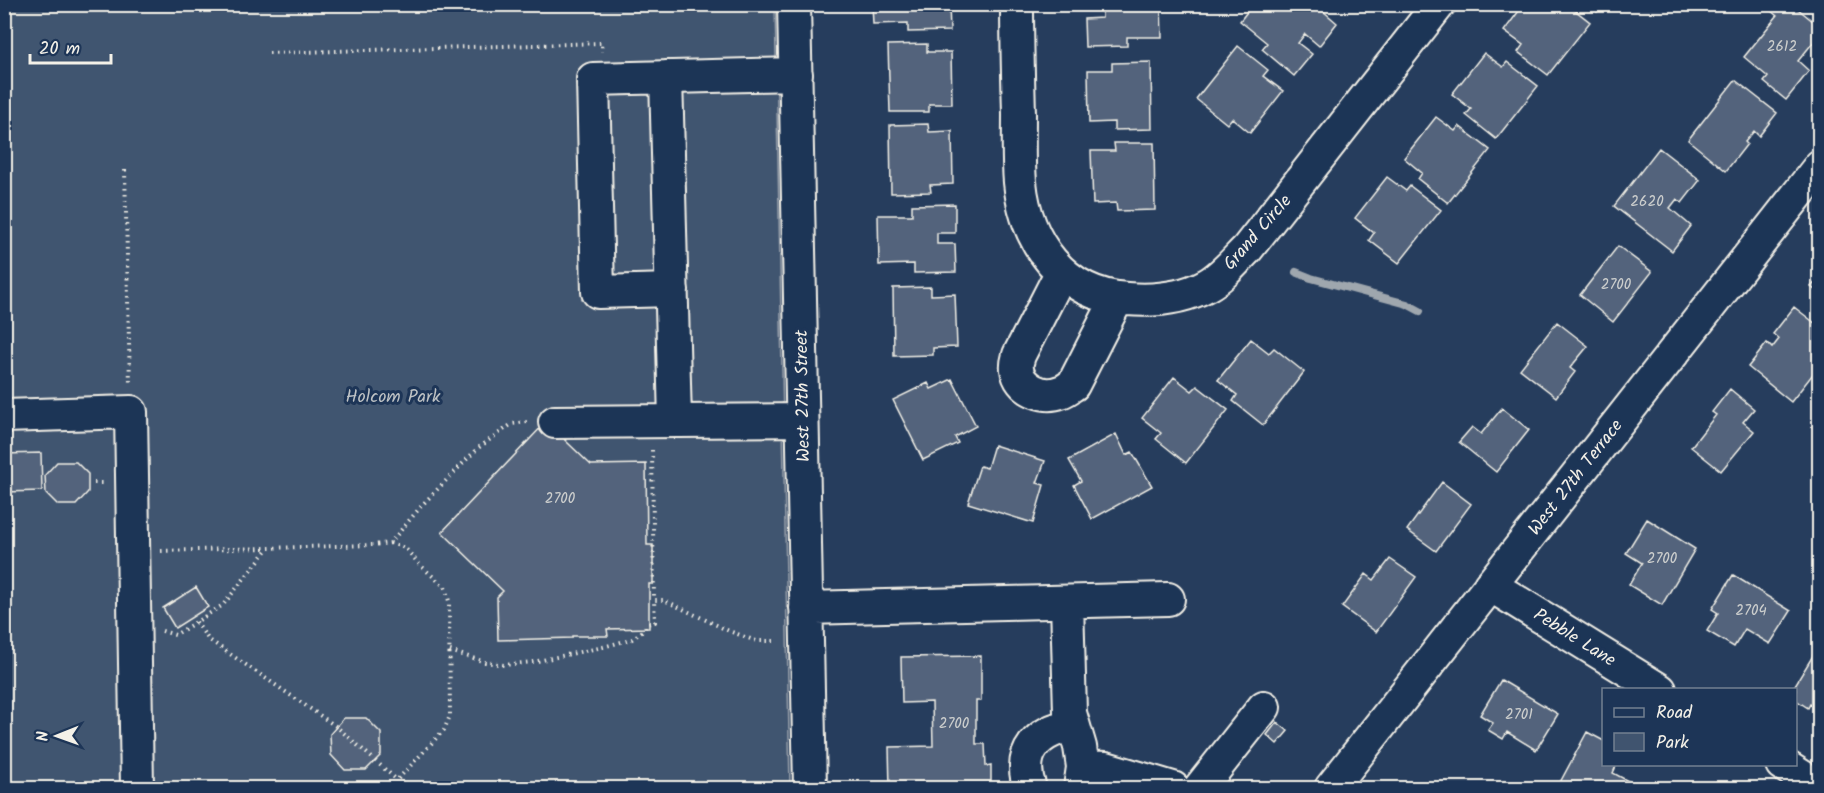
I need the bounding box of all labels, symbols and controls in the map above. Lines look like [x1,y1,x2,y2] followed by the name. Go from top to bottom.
[30,27,111,65] scale bar
[39,35,80,64] text: 20 m
[1767,35,1797,59] house number: 2612
[1217,188,1300,277] street label: Grand Circle
[1630,190,1664,214] house number: 2620
[1601,273,1632,297] house number: 2700
[788,329,819,462] street label: West 27th Street
[346,383,441,412] park label: Holcom Park
[1521,414,1631,542] street label: West 27th Terrace
[545,487,576,511] house number: 2700
[1647,547,1678,571] house number: 2700
[1735,599,1767,623] house number: 2704
[1527,601,1621,675] street label: Pebble Lane
[1602,688,1797,766] legend
[1656,699,1693,728] text: Road
[1505,703,1533,727] house number: 2701
[27,706,87,766] north arrow
[939,712,970,736] house number: 2700
[1656,729,1689,758] text: Park
[31,731,56,742] text: N

